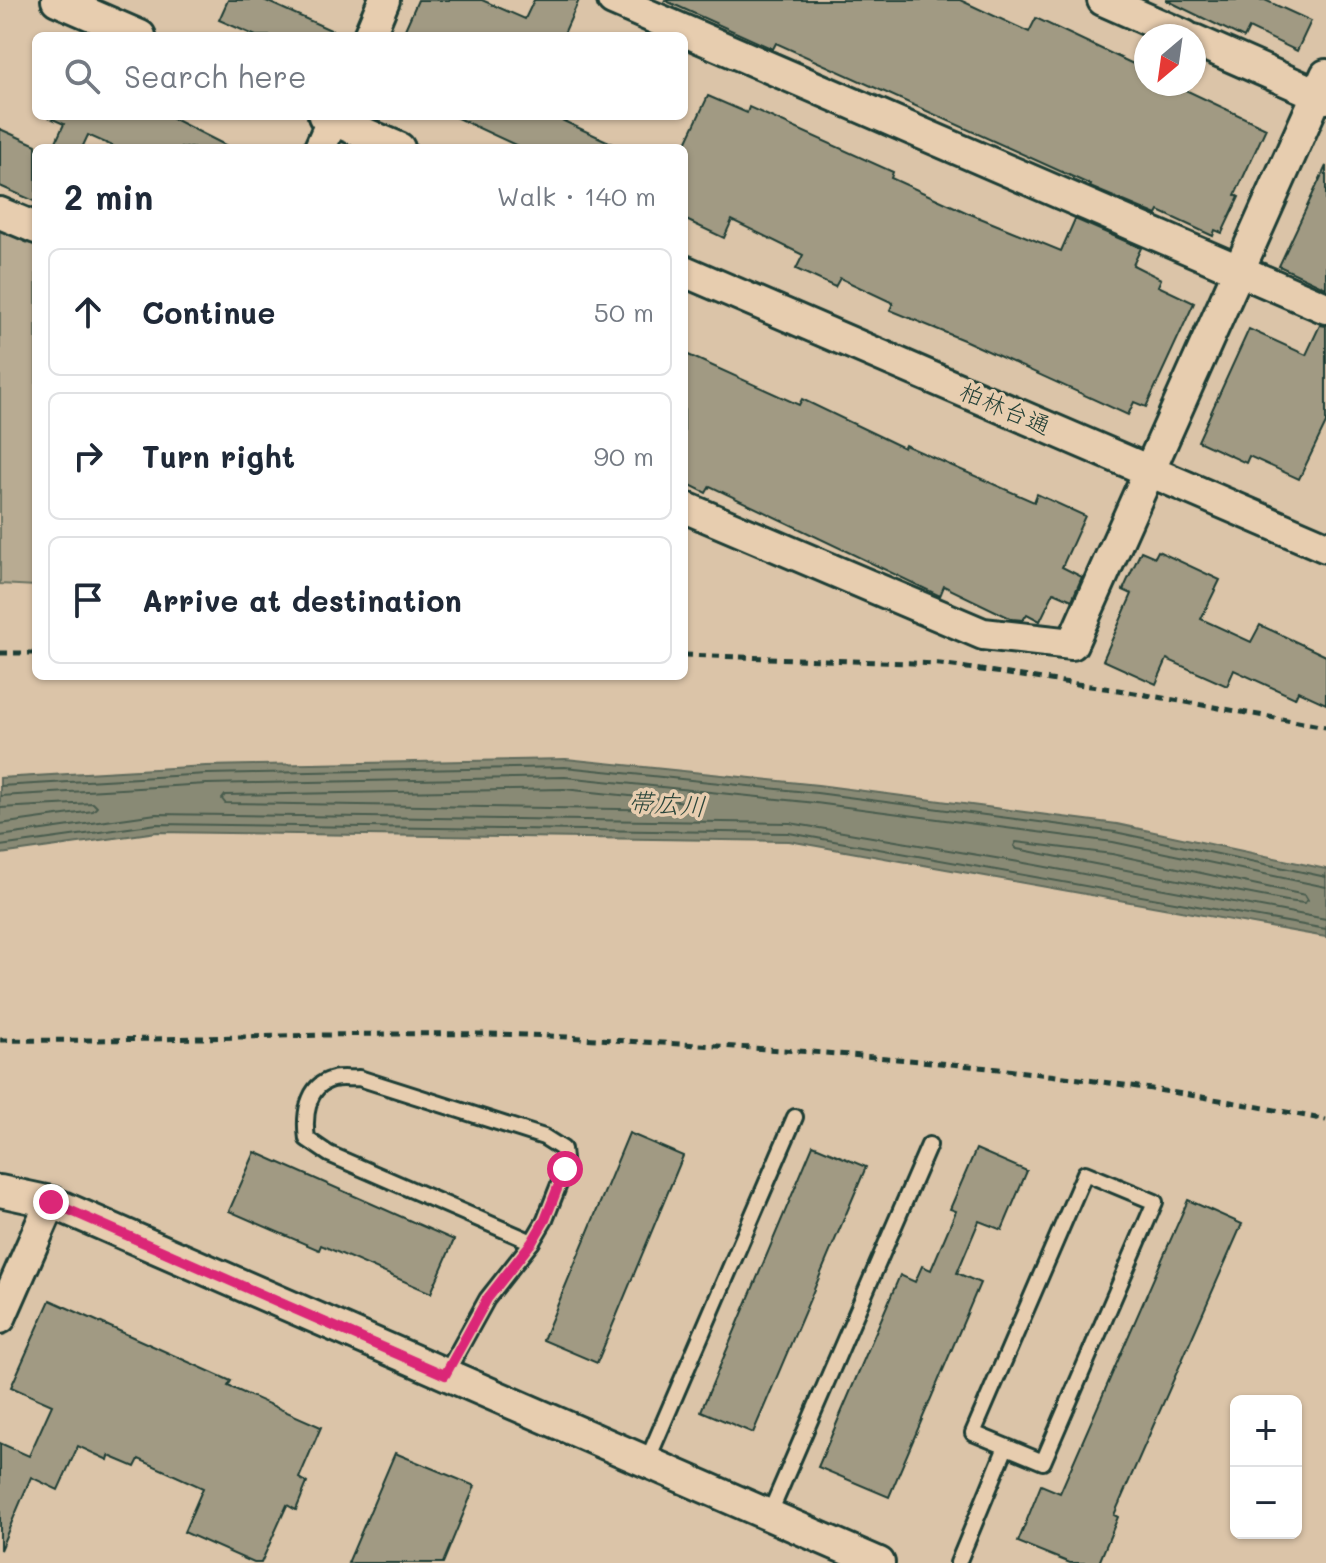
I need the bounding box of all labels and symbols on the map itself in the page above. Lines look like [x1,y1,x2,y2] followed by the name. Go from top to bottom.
[1134,24,1206,96] north arrow
[955,375,1056,441] street label: 柏林台通
[627,783,707,823] water label: 帯広川
[547,1151,583,1187] route start
[33,1184,69,1220] route end

